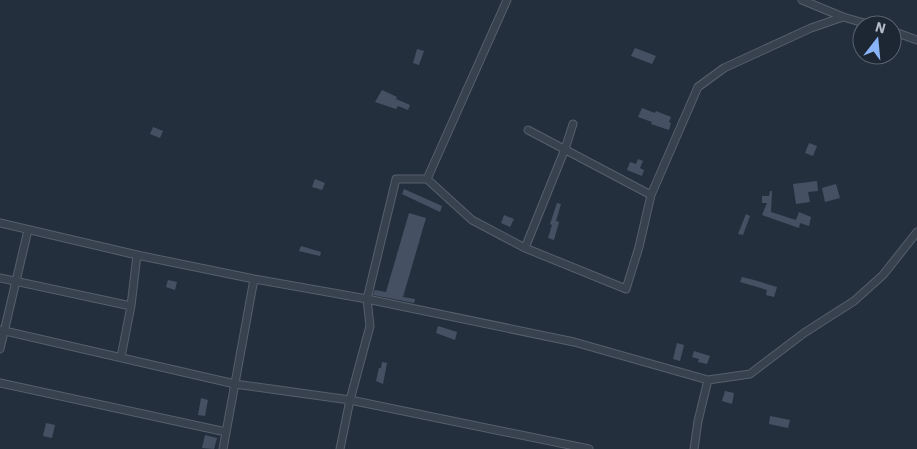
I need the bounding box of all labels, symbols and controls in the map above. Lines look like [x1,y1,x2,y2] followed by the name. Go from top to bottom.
[852,15,902,65] north arrow
[873,17,888,38] text: N

